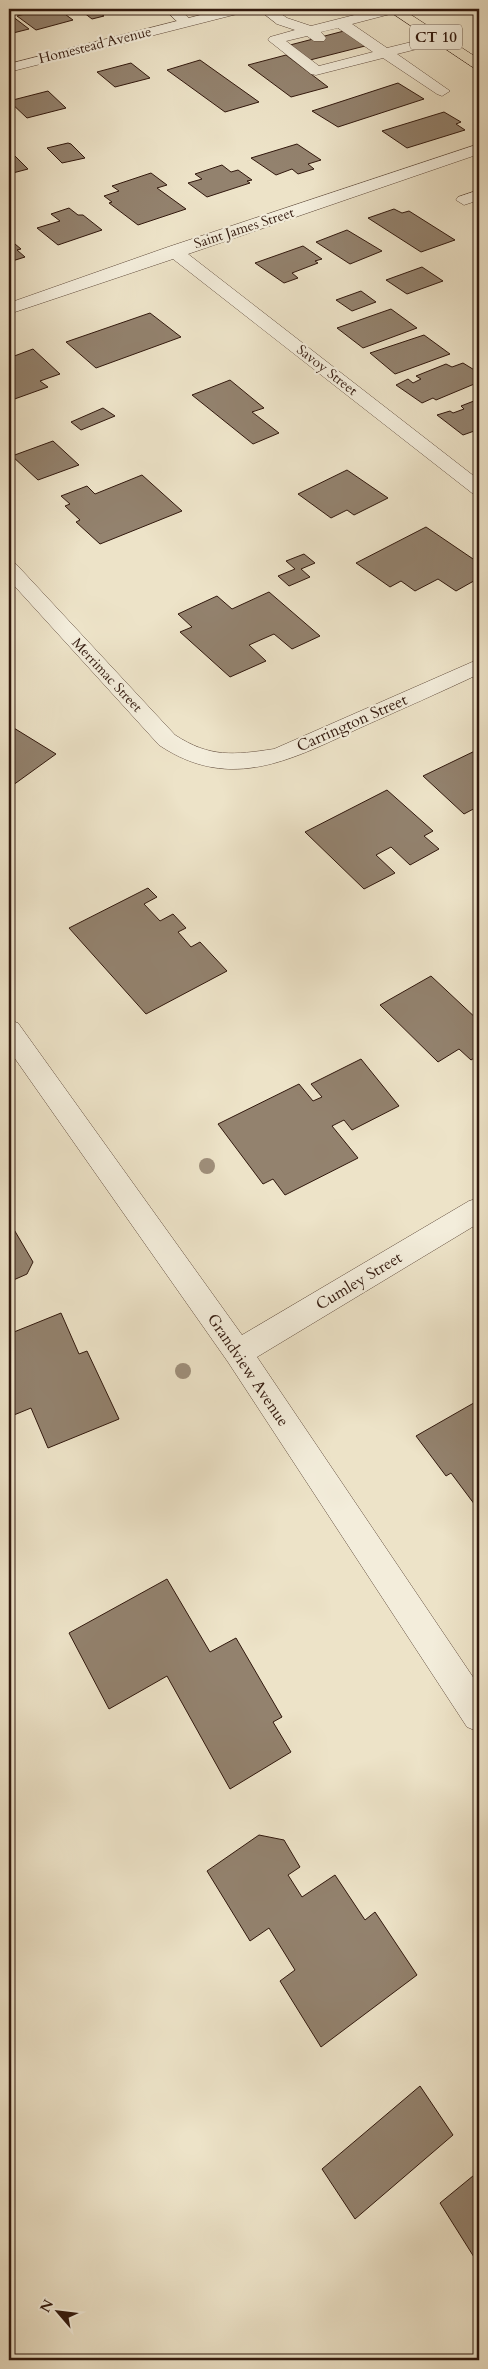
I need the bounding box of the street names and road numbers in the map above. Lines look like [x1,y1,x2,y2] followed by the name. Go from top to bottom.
[37,22,153,68] street label: Homestead Avenue
[410,24,462,50] road number: CT 10
[191,203,297,253] street label: Saint James Street
[293,340,362,400] street label: Savoy Street
[68,634,147,717] street label: Merrimac Street
[293,689,411,757] street label: Carrington Street
[312,1247,406,1315] street label: Cumley Street
[202,1309,294,1431] street label: Grandview Avenue

